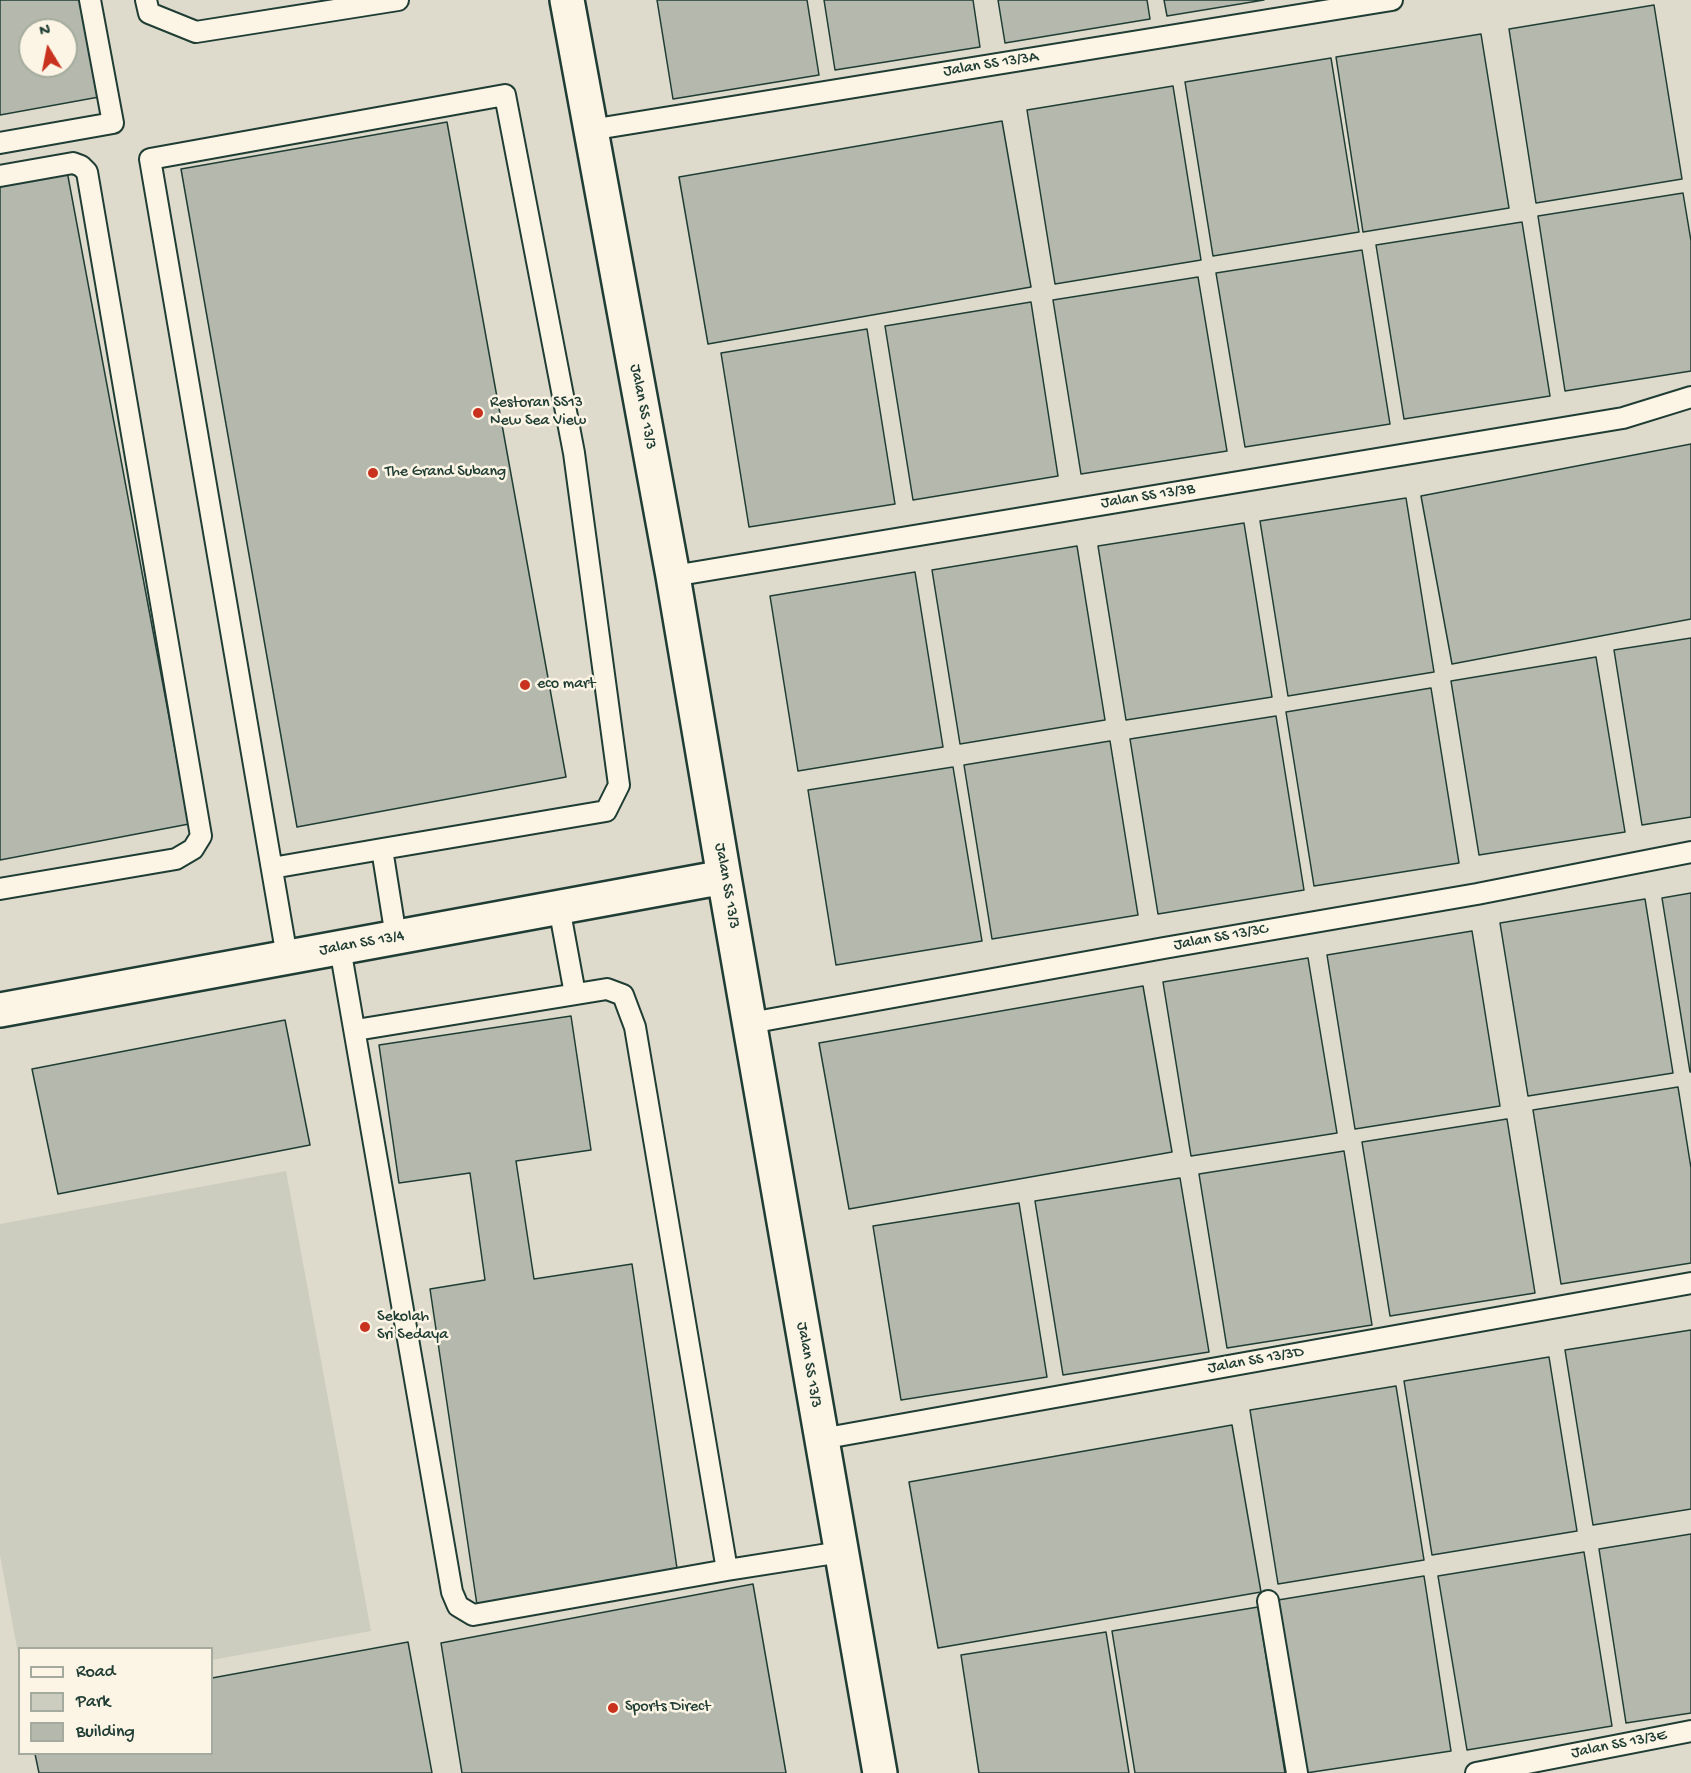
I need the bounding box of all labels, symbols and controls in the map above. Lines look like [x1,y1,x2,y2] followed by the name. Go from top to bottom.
[18,18,78,78] north arrow
[38,21,52,42] text: N
[942,48,1040,82] street label: Jalan SS 13/3A
[624,363,660,451] street label: Jalan SS 13/3
[490,394,586,432] place label: Restoran SS13 New Sea View
[471,406,485,420] marker: Restoran SS13 New Sea View
[385,463,506,483] place label: The Grand Subang
[366,466,380,480] marker: The Grand Subang
[1100,480,1196,514] street label: Jalan SS 13/3B
[537,675,595,695] place label: eco mart
[518,678,532,692] marker: eco mart
[709,842,743,930] street label: Jalan SS 13/3
[1172,920,1270,956] street label: Jalan SS 13/3C
[318,927,406,961] street label: Jalan SS 13/4
[377,1308,448,1346] place label: Sekolah Sri Sedaya
[358,1320,372,1334] marker: Sekolah Sri Sedaya
[791,1321,825,1409] street label: Jalan SS 13/3
[1207,1343,1305,1379] street label: Jalan SS 13/3D
[18,1647,213,1755] legend
[76,1662,115,1683] text: Road
[76,1692,110,1713] text: Park
[625,1698,710,1718] place label: Sports Direct
[606,1701,620,1715] marker: Sports Direct
[76,1722,135,1743] text: Building
[1570,1726,1668,1764] street label: Jalan SS 13/3E

